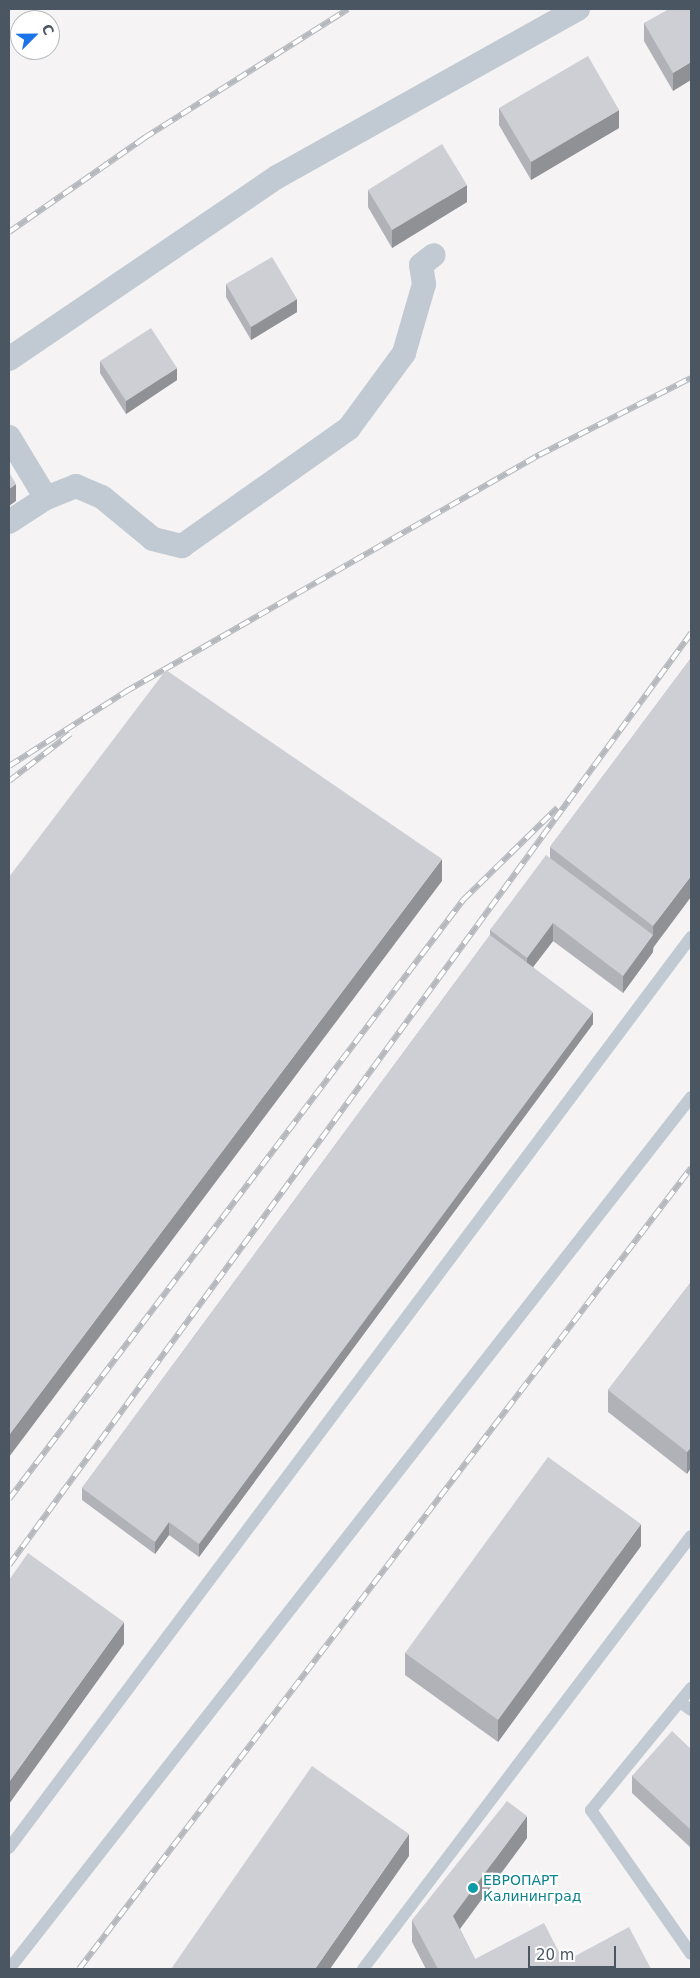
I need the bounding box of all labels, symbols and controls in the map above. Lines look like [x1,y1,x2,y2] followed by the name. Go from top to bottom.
[10,10,60,60] north arrow
[39,22,57,37] text: С
[483,1872,581,1904] place label: ЕВРОПАРТ Калининград
[467,1882,479,1894] marker: ЕВРОПАРТ Калининград
[530,1936,618,1968] scale bar
[536,1946,574,1964] text: 20 m

